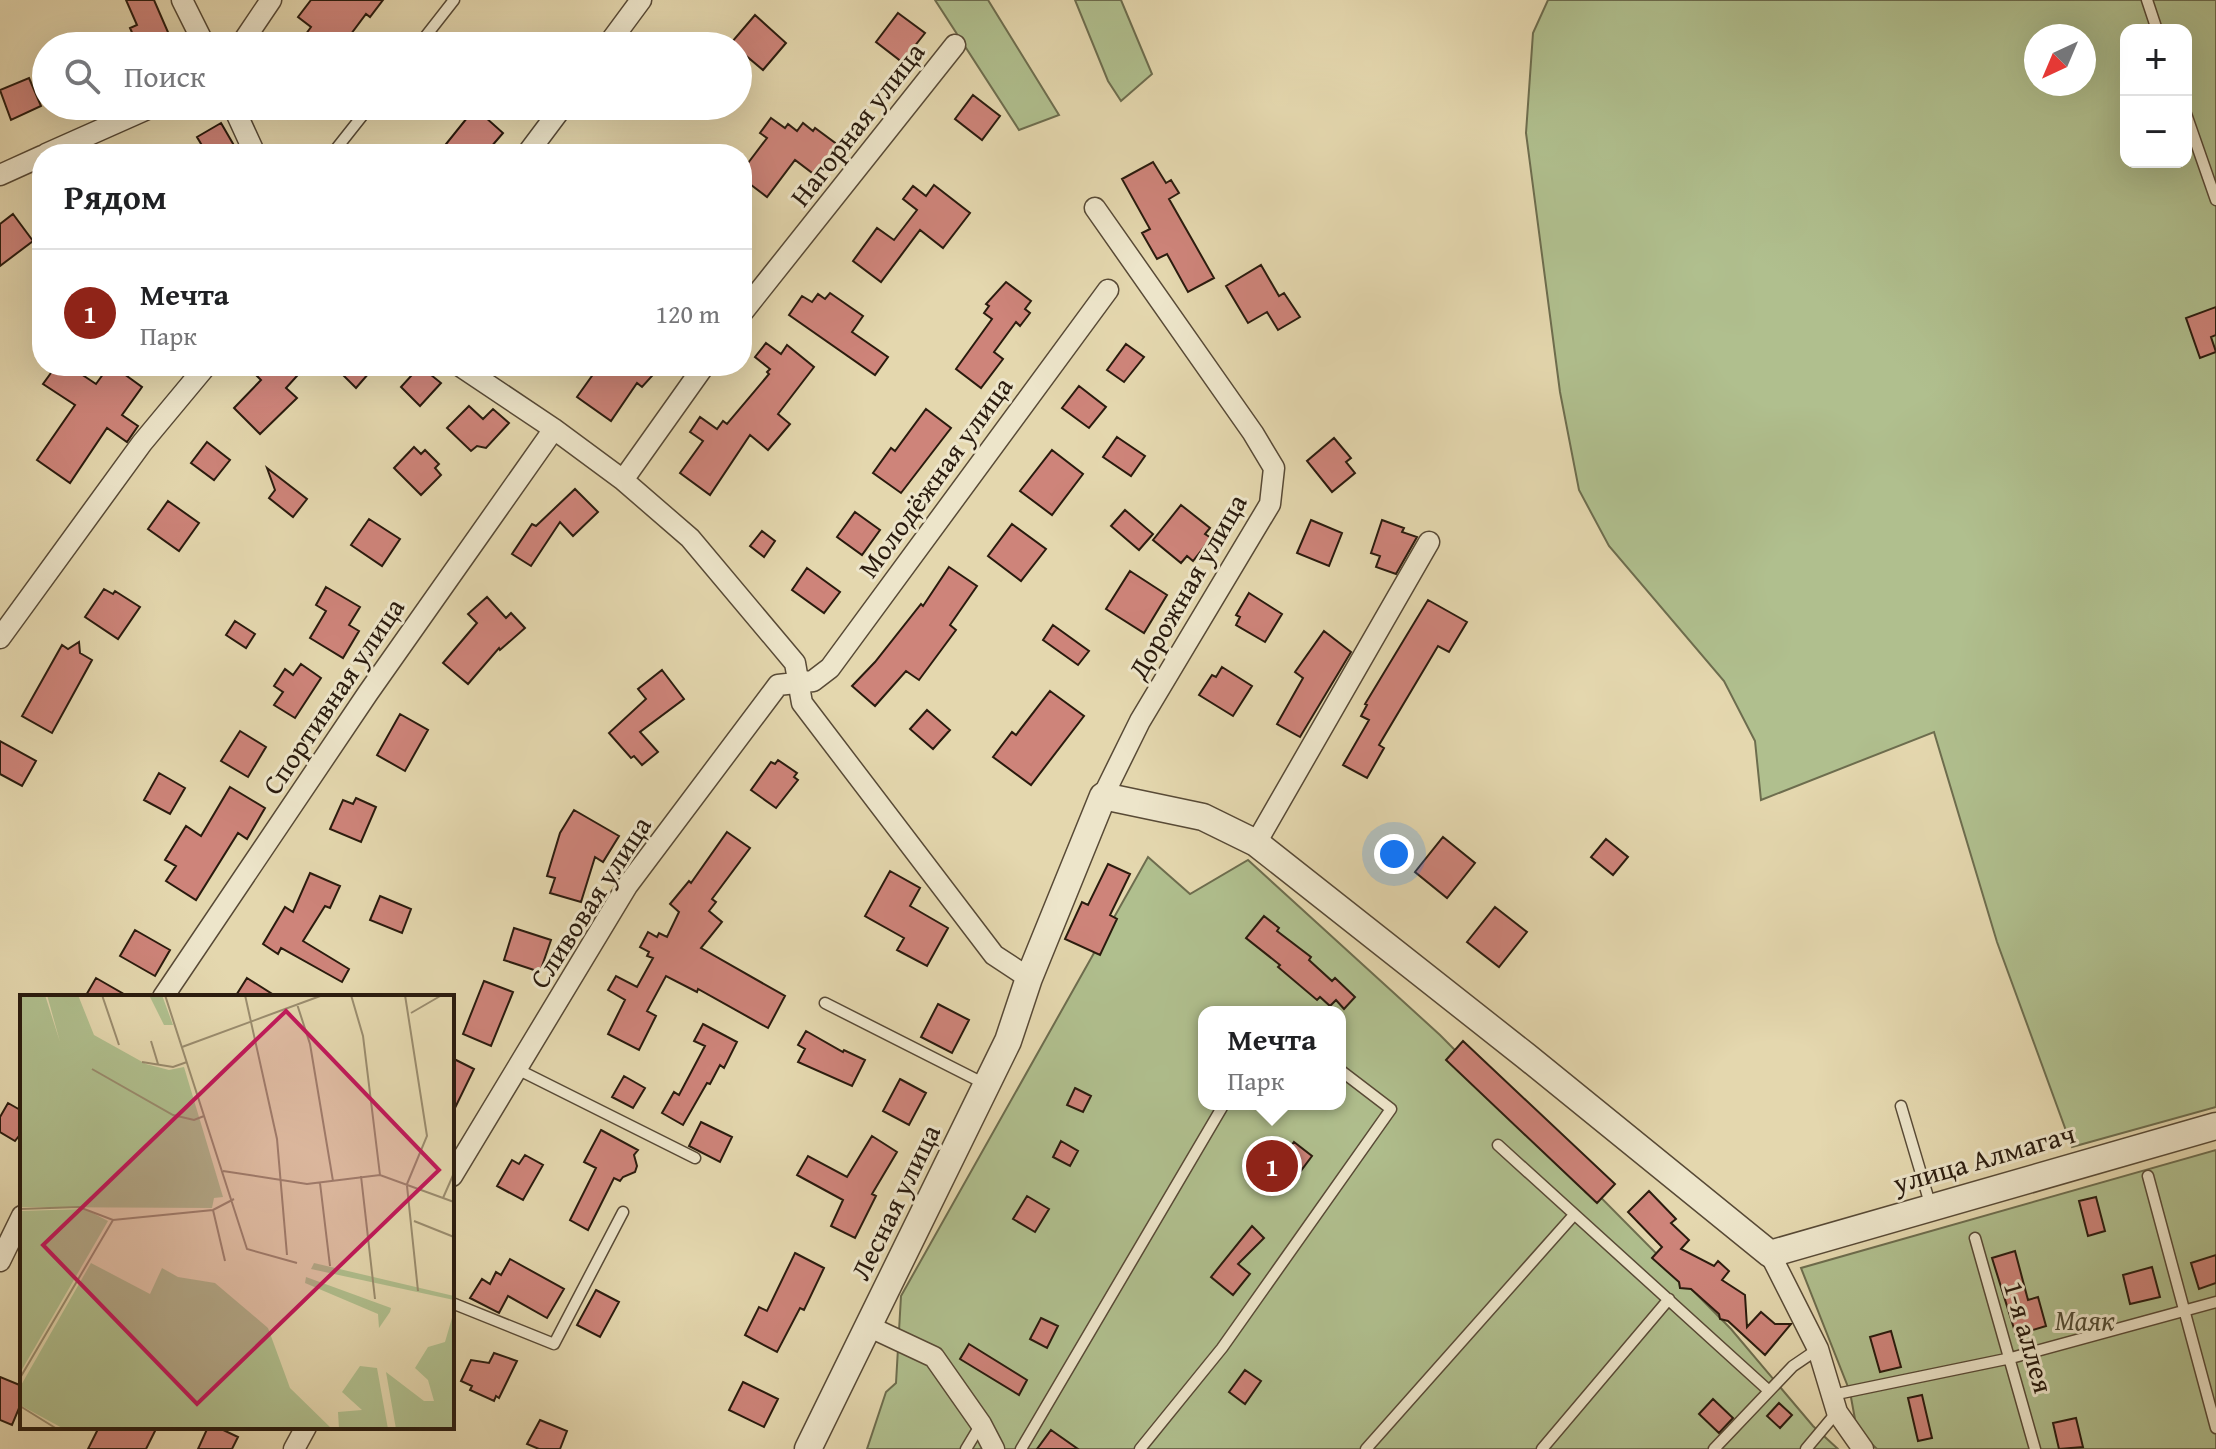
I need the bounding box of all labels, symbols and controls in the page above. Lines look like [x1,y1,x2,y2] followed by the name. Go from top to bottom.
[2024,24,2096,96] north arrow
[2120,24,2192,168] map controls
[2120,24,2192,96] button: +
[32,32,752,120] search box
[779,32,934,215] street label: Нагорная улица
[60,54,104,98] icon: search
[124,54,206,98] text: Поиск
[2120,96,2192,168] button: −
[64,172,167,221] text: Рядом
[140,272,229,316] text: Мечта
[83,294,97,333] text: 1
[655,294,720,333] text: 120 m
[140,316,197,355] text: Парк
[847,367,1022,586] street label: Молодёжная улица
[1116,485,1257,687] street label: Дорожная улица
[251,588,414,802] street label: Спортивная улица
[518,807,661,996] street label: Сливовая улица
[1374,834,1414,874] your location
[20,995,454,1429] inset map
[1198,1006,1346,1110] popup
[1227,1017,1317,1061] text: Мечта
[1227,1061,1284,1100] text: Парк
[1887,1112,2080,1203] street label: улица Алмагач
[839,1116,950,1287] street label: Лесная улица
[1246,1136,1298,1196] pin: 1
[1994,1276,2065,1398] street label: 1-я аллея
[2055,1299,2115,1340] park label: Маяк

